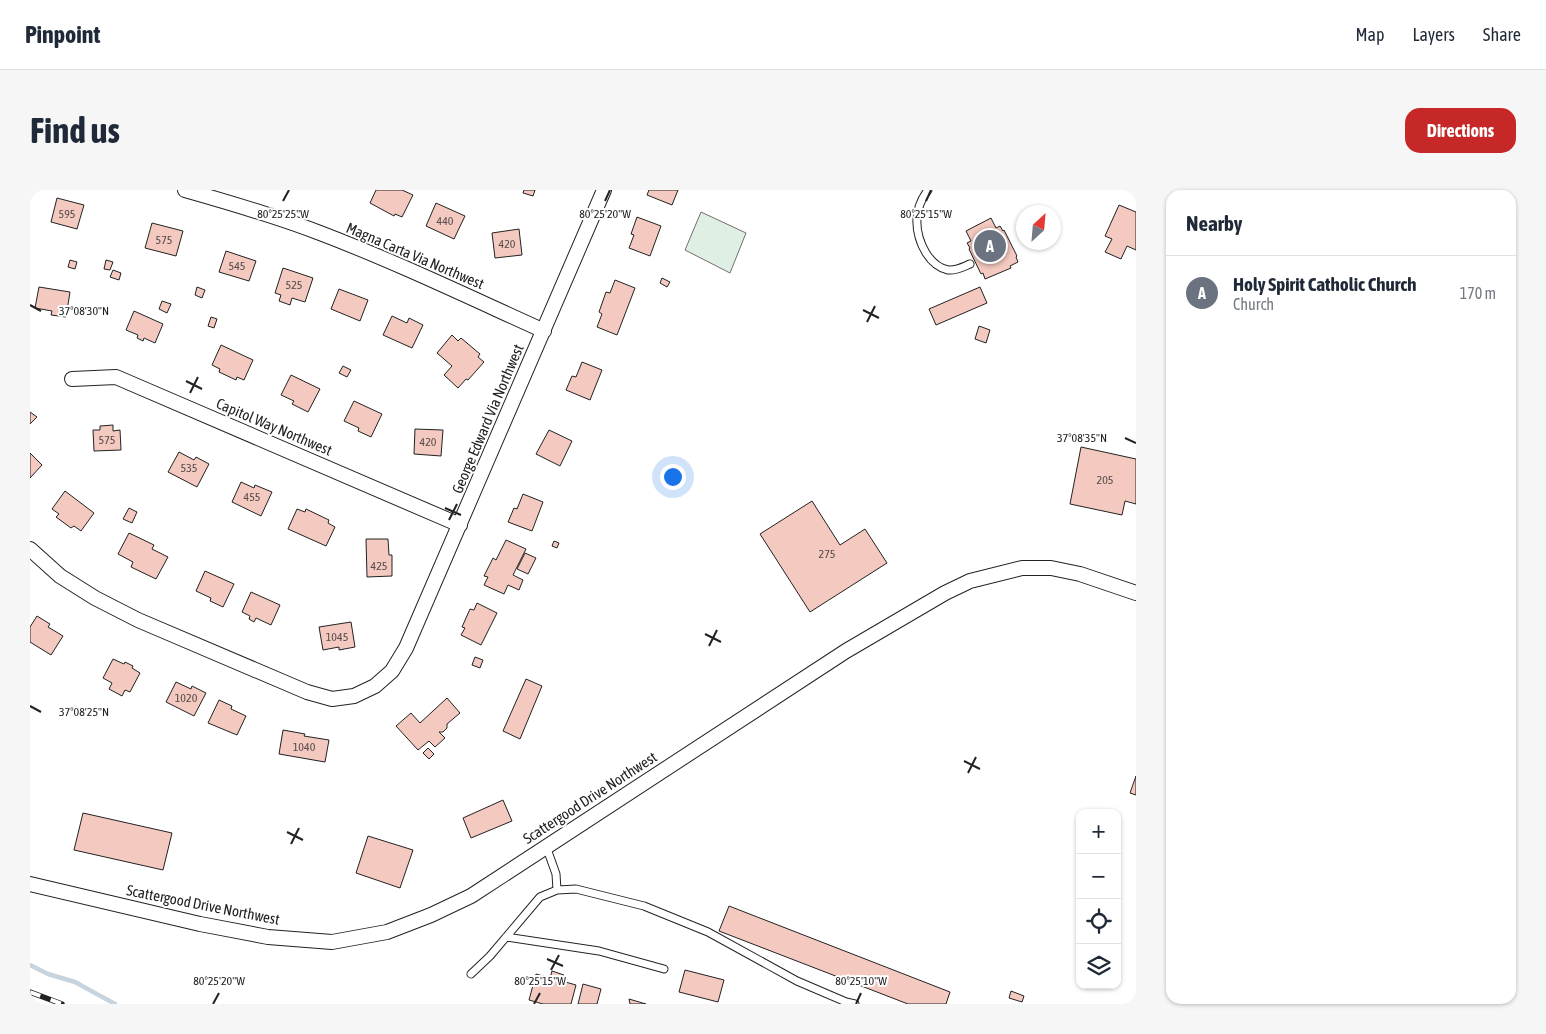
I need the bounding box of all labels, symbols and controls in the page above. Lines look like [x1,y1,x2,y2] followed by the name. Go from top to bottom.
[25,21,100,48] text: Pinpoint
[1355,24,1384,45] text: Map
[1412,24,1455,45] text: Layers
[1483,24,1521,45] text: Share
[1405,108,1516,153] button: Directions
[30,110,120,150] text: Find us
[1016,205,1061,250] north arrow
[59,207,75,221] house number: 595
[257,207,309,221] text: 80°25'25"W
[579,207,631,221] text: 80°25'20"W
[900,207,952,221] text: 80°25'15"W
[1186,211,1242,235] text: Nearby
[437,214,454,228] house number: 440
[344,219,487,292] street label: Magna Carta Via Northwest
[974,227,1006,265] pin: A
[156,233,172,247] house number: 575
[499,237,516,251] house number: 420
[229,259,245,273] house number: 545
[1233,273,1416,295] text: Holy Spirit Catholic Church
[286,278,302,292] house number: 525
[1198,284,1206,302] text: A
[1460,284,1496,302] text: 170 m
[1233,295,1274,313] text: Church
[59,304,109,318] text: 37°08'30"N
[448,342,527,496] street label: George Edward Via Northwest
[214,394,335,459] street label: Capitol Way Northwest
[1057,431,1107,445] text: 37°08'35"N
[99,433,115,447] house number: 575
[420,435,437,449] house number: 420
[181,461,197,475] house number: 535
[660,464,686,490] your location
[1097,473,1113,487] house number: 205
[244,490,260,504] house number: 455
[819,547,835,561] house number: 275
[371,559,387,573] house number: 425
[326,630,348,644] house number: 1045
[175,691,198,705] house number: 1020
[59,705,109,719] text: 37°08'25"N
[293,740,316,754] house number: 1040
[520,748,660,847] street label: Scattergood Drive Northwest
[1076,809,1121,989] map controls
[1076,809,1121,854] button: +
[1076,854,1121,899] button: −
[125,881,281,928] street label: Scattergood Drive Northwest
[1076,899,1121,944] button: locate
[1076,944,1121,989] button: layers
[193,974,245,988] text: 80°25'20"W
[514,974,566,988] text: 80°25'15"W
[835,974,887,988] text: 80°25'10"W

